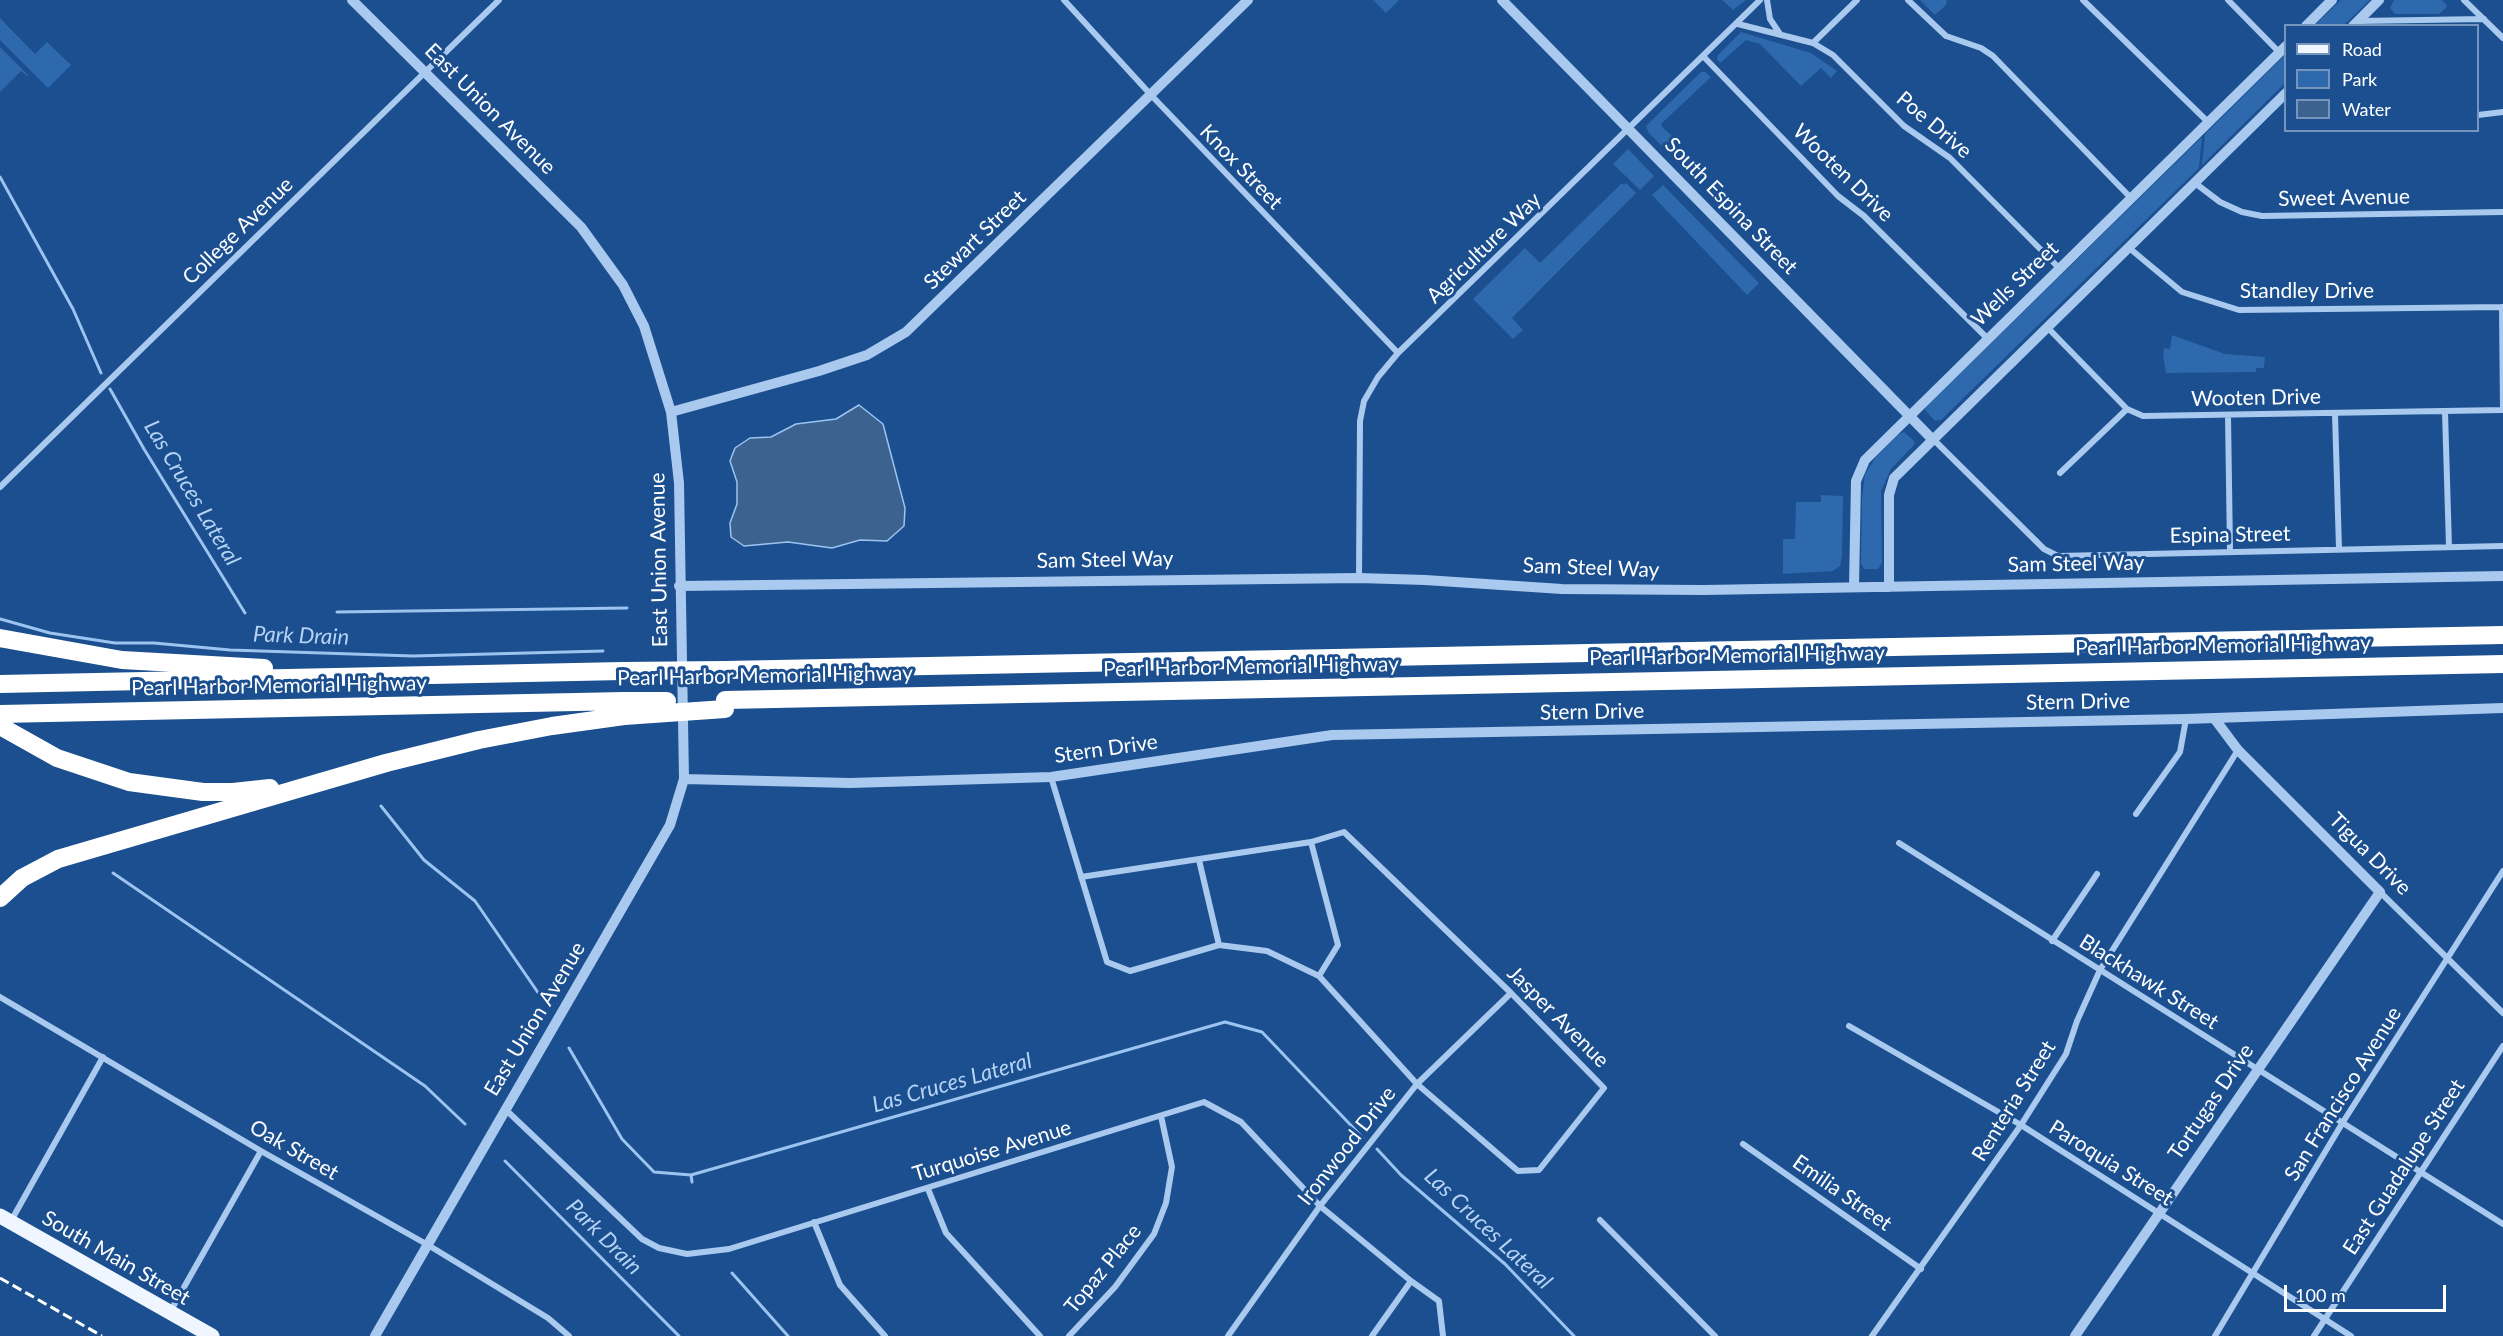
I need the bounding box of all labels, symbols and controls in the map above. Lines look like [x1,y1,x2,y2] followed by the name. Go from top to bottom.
[2284,24,2479,132] legend
[419,38,561,180] street label: East Union Avenue
[2342,38,2382,60] text: Road
[2342,68,2377,90] text: Park
[1891,86,1977,164] street label: Poe Drive
[2342,98,2391,120] text: Water
[1194,119,1288,215] street label: Knox Street
[1788,119,1898,227] street label: Wooten Drive
[1659,132,1803,280] street label: South Espina Street
[178,172,298,290] street label: College Avenue
[2278,184,2410,212] street label: Sweet Avenue
[919,185,1031,295] street label: Stewart Street
[1422,187,1546,309] street label: Agriculture Way
[1966,236,2064,332] street label: Wells Street
[2240,278,2374,304] street label: Standley Drive
[2191,384,2321,412] street label: Wooten Drive
[138,416,246,570] water label: Las Cruces Lateral
[645,472,673,648] street label: East Union Avenue
[2169,521,2291,549] street label: Espina Street
[1036,546,1174,574] street label: Sam Steel Way
[2007,550,2145,578] street label: Sam Steel Way
[1522,553,1660,583] street label: Sam Steel Way
[253,621,349,651] water label: Park Drain
[2075,631,2371,661] street label: Pearl Harbor Memorial Highway
[1589,641,1885,671] street label: Pearl Harbor Memorial Highway
[1103,652,1399,682] street label: Pearl Harbor Memorial Highway
[617,661,913,691] street label: Pearl Harbor Memorial Highway
[131,671,427,701] street label: Pearl Harbor Memorial Highway
[2026,688,2130,716] street label: Stern Drive
[1540,698,1644,726] street label: Stern Drive
[1053,729,1159,769] street label: Stern Drive
[2324,808,2416,900] street label: Tigua Drive
[2075,929,2223,1035] street label: Blackhawk Street
[479,938,591,1100] street label: East Union Avenue
[1502,961,1614,1073] street label: Jasper Avenue
[2279,1002,2407,1186] street label: San Francisco Avenue
[1967,1036,2061,1166] street label: Renteria Street
[2163,1039,2259,1165] street label: Tortugas Drive
[869,1048,1035,1118] water label: Las Cruces Lateral
[2338,1075,2470,1259] street label: East Guadalupe Street
[1293,1082,1401,1210] street label: Ironwood Drive
[245,1115,343,1185] street label: Oak Street
[910,1115,1074,1187] street label: Turquoise Avenue
[2044,1115,2178,1211] street label: Paroquia Street
[1788,1150,1896,1236] street label: Emilia Street
[1419,1163,1557,1295] water label: Las Cruces Lateral
[561,1194,647,1280] water label: Park Drain
[38,1205,194,1311] street label: South Main Street
[1059,1219,1147,1319] street label: Topaz Place
[2287,1273,2449,1311] scale bar
[2295,1284,2346,1306] text: 100 m

